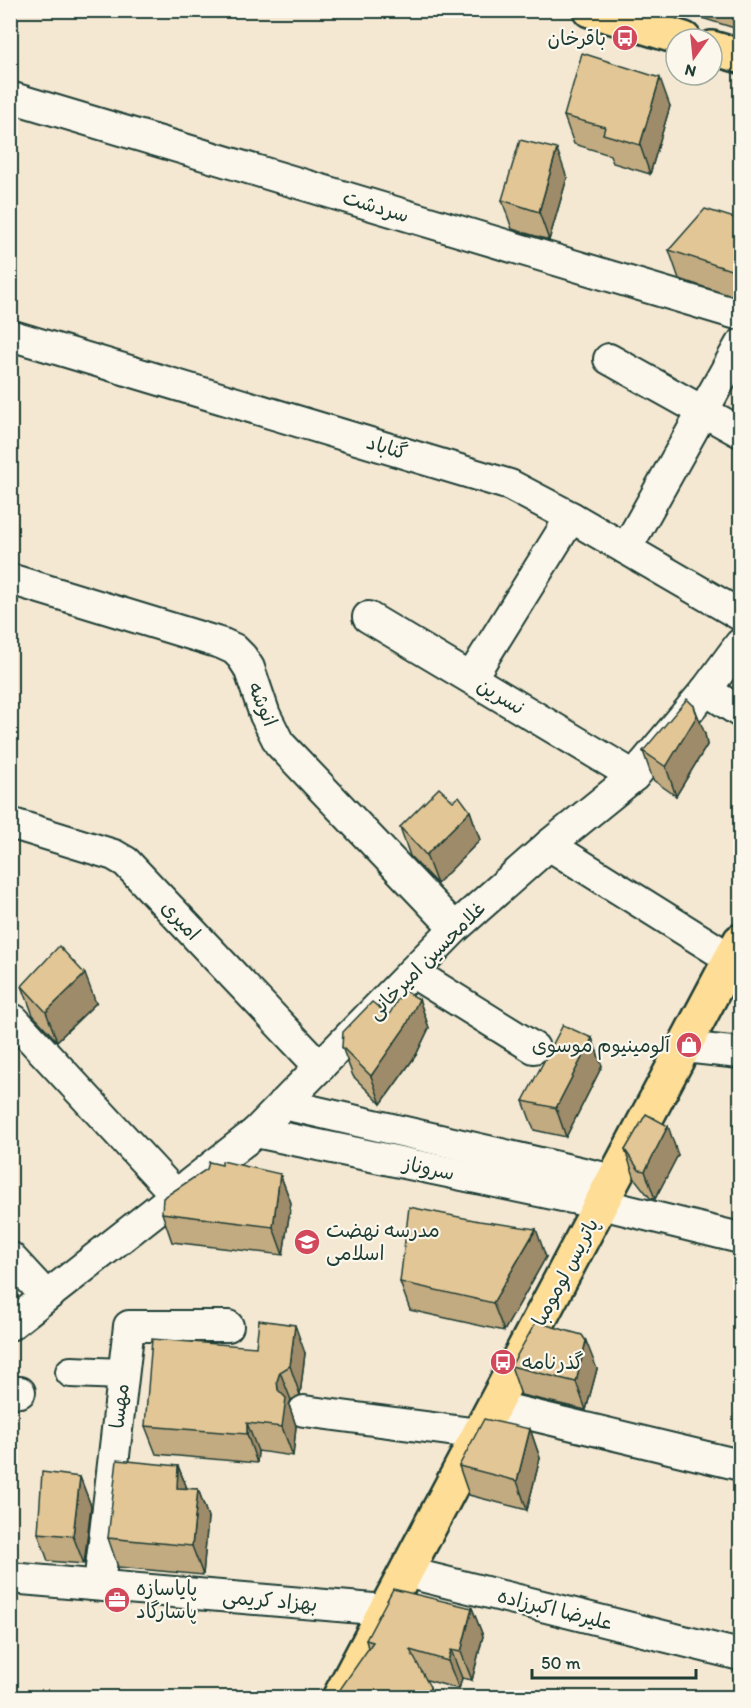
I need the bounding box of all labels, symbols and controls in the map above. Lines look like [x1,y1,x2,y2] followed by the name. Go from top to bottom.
[610,23,640,53] bus stop icon: باقرخان
[547,26,606,50] place label: باقرخان
[664,27,724,87] north arrow
[683,60,698,82] text: N
[340,185,412,227] street label: سردشت
[364,430,410,464] street label: گناباد
[473,673,529,719] street label: نسرین
[243,678,283,730] street label: انوشه
[157,895,205,945] street label: امیری
[362,896,491,1025] street label: غلامحسین امیرخانی
[674,1030,704,1060] shop icon: آلومینیوم موسوی
[532,1033,671,1060] place label: آلومینیوم موسوی
[399,1150,457,1185] street label: سروناز
[527,1214,605,1331] street label: پاتریس لومومبا
[326,1218,440,1266] place label: مدرسه نهضت اسلامی
[292,1227,322,1257] school or university icon: مدرسه نهضت اسلامی
[488,1347,518,1377] bus stop icon: گذرنامه
[522,1350,584,1374] place label: گذرنامه
[104,1382,134,1430] street label: مهسا
[136,1576,197,1624] place label: پایاسازه پاسارگاد
[495,1583,615,1635] street label: علیرضا اکبرزاده
[221,1584,318,1617] street label: بهزاد کریمی
[102,1585,132,1615] office icon: پایاسازه پاسارگاد
[532,1642,696,1680] scale bar
[541,1652,581,1674] text: 50 m

